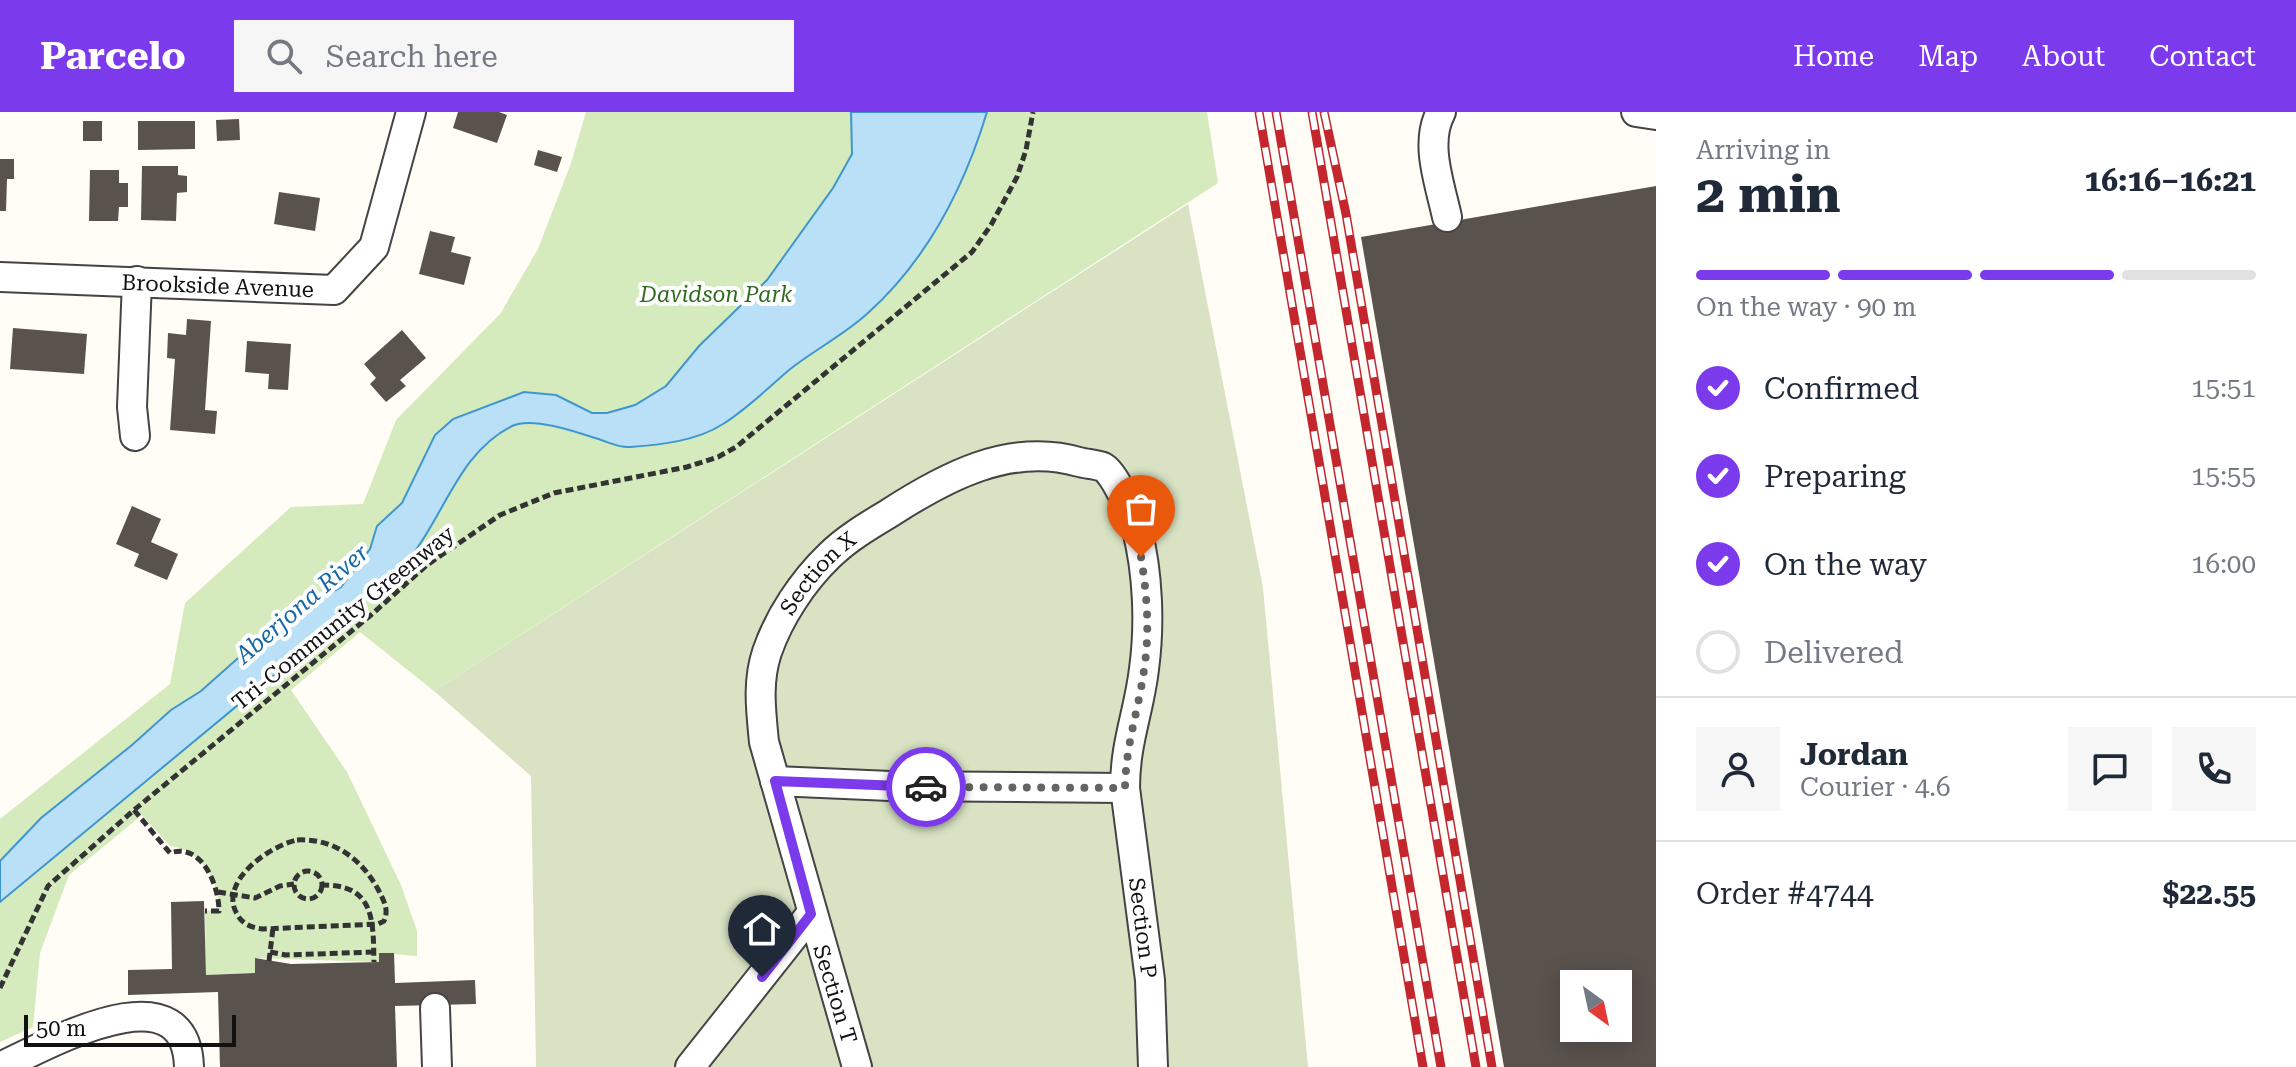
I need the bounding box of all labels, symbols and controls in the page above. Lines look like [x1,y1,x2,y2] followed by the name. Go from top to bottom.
[234,20,794,92] search box
[40,34,186,78] text: Parcelo
[262,34,306,78] icon: search
[326,39,498,74] text: Search here
[1793,40,1874,73] text: Home
[1918,40,1978,73] text: Map
[2022,40,2105,73] text: About
[2149,40,2256,73] text: Contact
[1696,135,1830,165] text: Arriving in
[2084,163,2256,198] text: 16:16–16:21
[1696,164,1841,225] text: 2 min
[121,269,314,302] street label: Brookside Avenue
[639,282,792,307] park label: Davidson Park
[1696,292,1916,322] text: On the way · 90 m
[1696,366,1740,410] icon: check
[1764,371,1919,406] text: Confirmed
[2191,373,2256,403] text: 15:51
[1696,454,1740,498] icon: check
[1764,459,1906,494] text: Preparing
[2191,461,2256,491] text: 15:55
[1107,475,1175,557] pin
[1119,487,1163,531] icon: bag
[227,521,459,715] street label: Tri-Community Greenway
[774,526,861,619] street label: Section X
[228,539,374,671] water label: Aberjona River
[1696,542,1740,586] icon: check
[1764,547,1927,582] text: On the way
[2191,549,2256,579] text: 16:00
[1764,635,1903,670] text: Delivered
[1696,727,1780,811] button: person
[2068,727,2152,811] button: chat
[2172,727,2256,811] button: phone
[1800,737,1908,772] text: Jordan
[886,747,966,827] courier
[904,765,948,809] icon: car
[1800,772,1950,802] text: Courier · 4.6
[1124,876,1162,980] street label: Section P
[1696,876,1874,911] text: Order #4744
[2163,876,2256,911] text: $22.55
[728,895,796,977] pin
[740,907,784,951] icon: home
[808,942,862,1046] street label: Section T
[1560,970,1632,1042] north arrow
[1560,970,1632,1042] map controls
[24,1011,236,1047] scale bar
[36,1016,86,1041] text: 50 m

